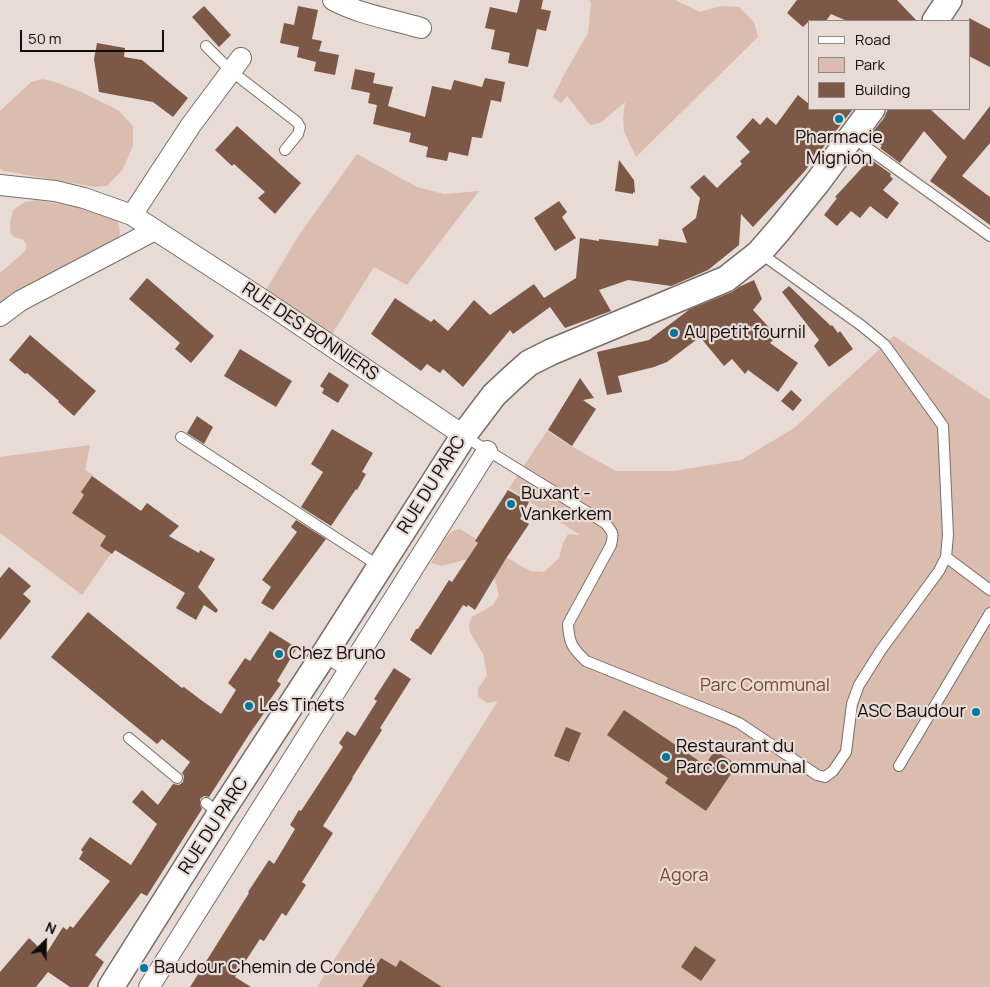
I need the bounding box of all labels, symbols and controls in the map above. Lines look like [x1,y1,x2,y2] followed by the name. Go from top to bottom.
[22,20,166,52] scale bar
[808,20,970,110] legend
[28,28,62,49] text: 50 m
[855,29,891,50] text: Road
[855,54,885,75] text: Park
[855,79,910,100] text: Building
[833,113,845,125] marker: Pharmacie Mignion
[795,127,883,170] place label: Pharmacie Mignion
[238,278,382,386] street label: RUE DES BONNIERS
[684,322,806,344] place label: Au petit fournil
[668,327,680,339] marker: Au petit fournil
[393,432,471,538] street label: RUE DU PARC
[521,483,612,526] place label: Buxant - Vankerkem
[505,498,517,510] marker: Buxant - Vankerkem
[289,643,386,665] place label: Chez Bruno
[273,648,285,660] marker: Chez Bruno
[700,675,830,697] park label: Parc Communal
[259,695,345,717] place label: Les Tinets
[243,700,255,712] marker: Les Tinets
[857,701,966,723] place label: ASC Baudour
[970,706,982,718] marker: ASC Baudour
[676,736,806,779] place label: Restaurant du Parc Communal
[660,751,672,763] marker: Restaurant du Parc Communal
[175,773,253,879] street label: RUE DU PARC
[660,865,708,887] park label: Agora
[20,917,70,967] north arrow
[43,917,59,938] text: N
[154,957,376,979] place label: Baudour Chemin de Condé
[138,962,150,974] marker: Baudour Chemin de Condé

